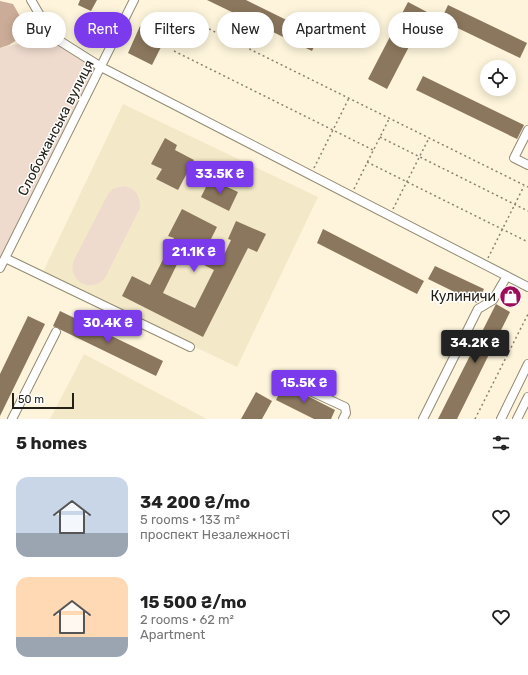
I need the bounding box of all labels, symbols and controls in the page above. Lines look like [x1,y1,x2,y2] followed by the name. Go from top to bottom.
[12,12,66,48] chip: Buy
[74,12,132,48] chip: Rent
[140,12,209,48] chip: Filters
[217,12,274,48] chip: New
[282,12,380,48] chip: Apartment
[388,12,458,48] chip: House
[14,57,98,199] street label: Слобожанська вулиця
[480,60,516,96] map controls
[480,60,516,96] button: locate
[183,161,257,195] pin: 33.5K ₴
[195,166,245,181] text: 33.5K ₴
[157,239,231,273] pin: 21.1K ₴
[172,244,216,259] text: 21.1K ₴
[498,283,524,309] shop icon: Кулиничи
[431,288,496,305] place label: Кулиничи
[71,310,145,344] pin: 30.4K ₴
[83,315,133,330] text: 30.4K ₴
[438,330,512,364] pin: 34.2K ₴
[450,335,500,350] text: 34.2K ₴
[267,370,341,404] pin: 15.5K ₴
[280,375,328,390] text: 15.5K ₴
[12,391,74,410] scale bar
[18,393,44,406] text: 50 m
[490,432,512,454] icon: filters
[16,433,87,453] text: 5 homes
[140,492,250,512] text: 34 200 ₴/mo
[48,493,96,541] icon: home
[490,506,512,528] icon: heart
[140,512,240,527] text: 5 rooms · 133 m²
[140,527,290,542] text: проспект Незалежності
[140,592,247,612] text: 15 500 ₴/mo
[48,593,96,641] icon: home
[490,606,512,628] icon: heart
[140,612,234,627] text: 2 rooms · 62 m²
[140,627,205,642] text: Apartment

